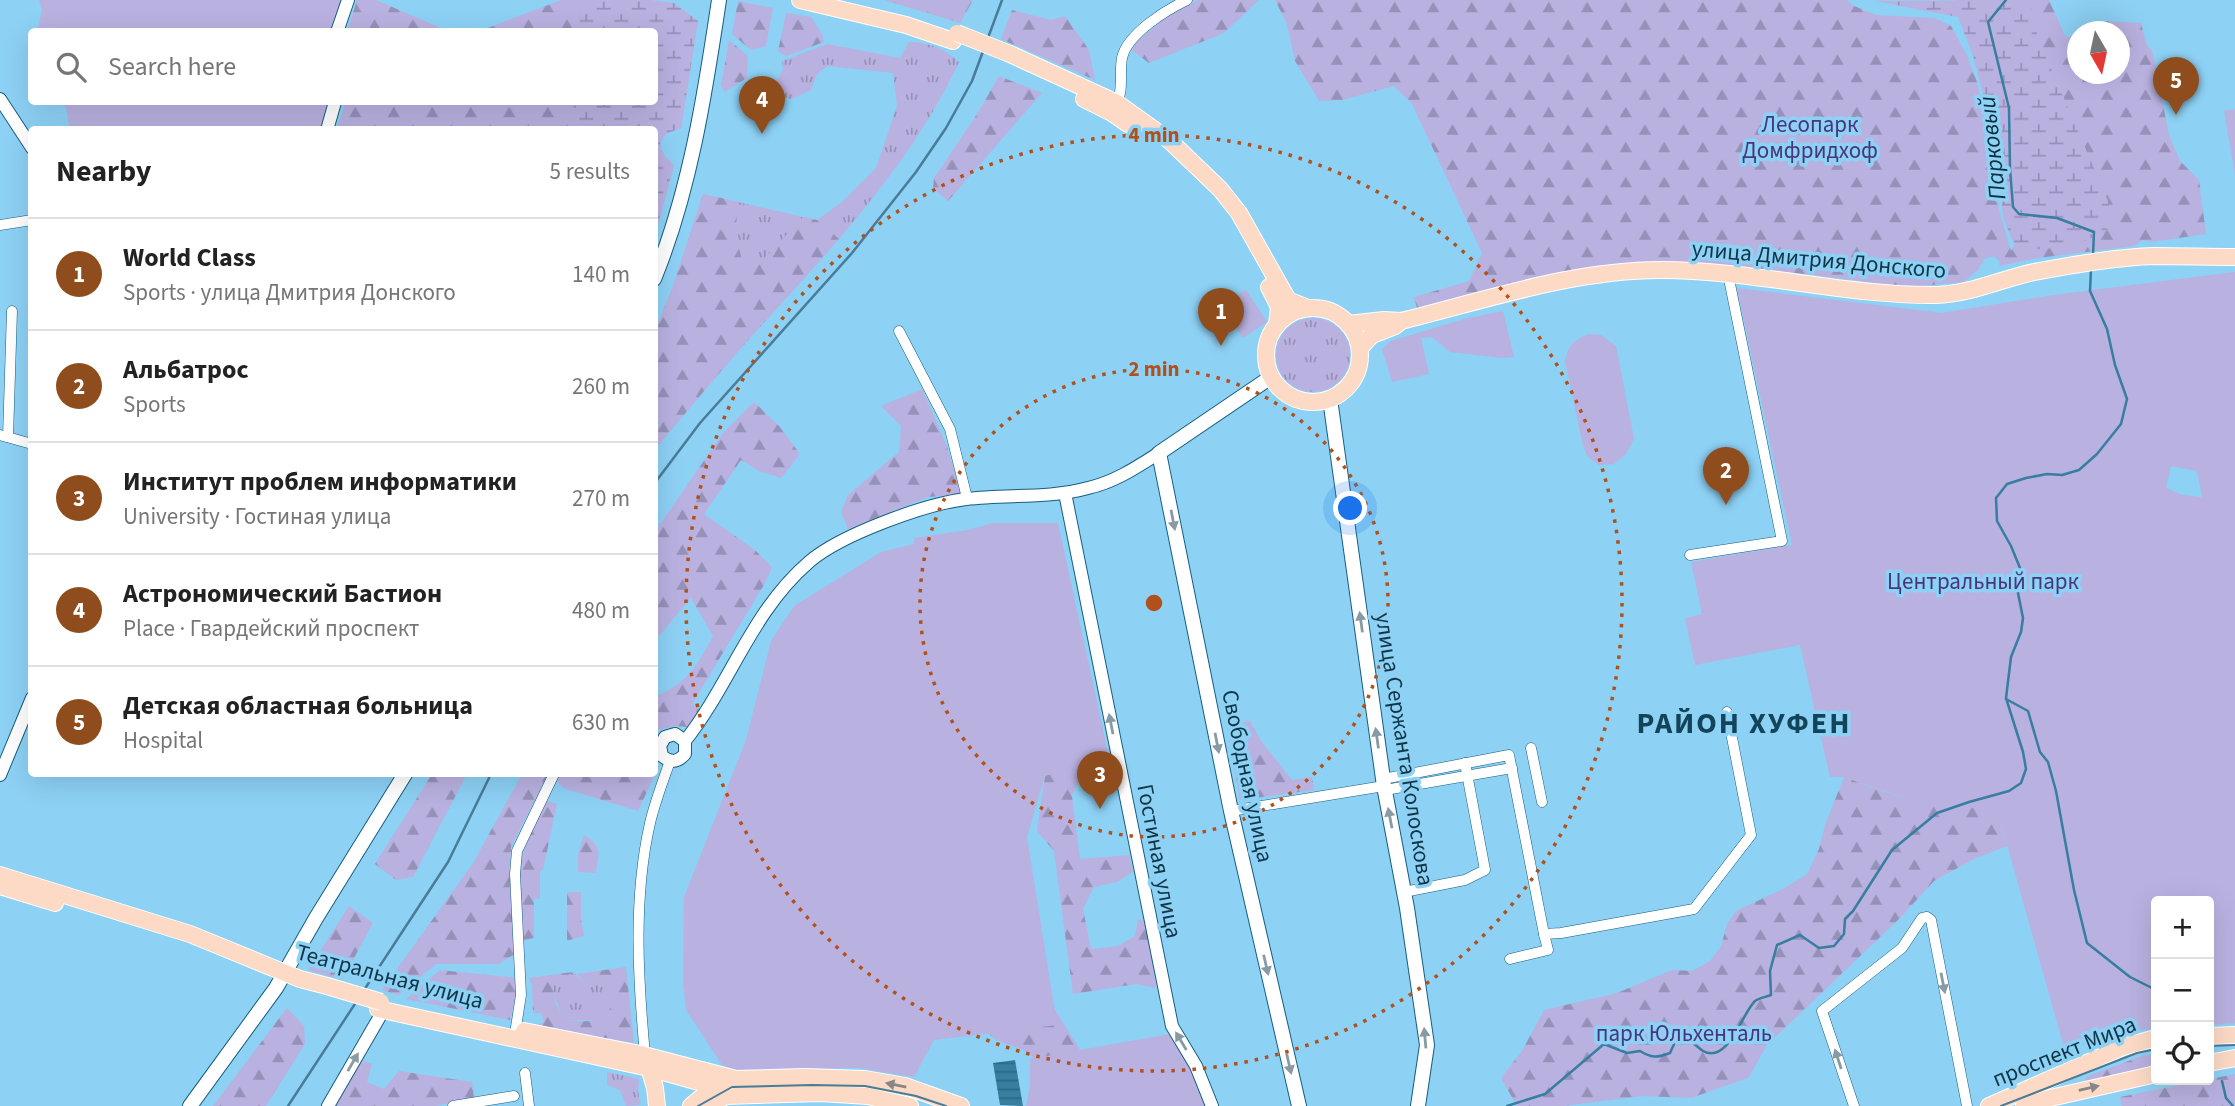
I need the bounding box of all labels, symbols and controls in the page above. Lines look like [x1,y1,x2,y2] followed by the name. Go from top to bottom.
[2067,21,2130,84] north arrow
[28,28,658,105] search box
[52,48,90,86] icon: search
[108,48,236,85] text: Search here
[2153,57,2199,115] pin: 5
[739,76,785,134] pin: 4
[1970,94,2015,201] water label: Парковый
[1742,108,1878,167] park label: Лесопарк Домфридхоф
[1128,120,1180,150] text: 4 min
[56,150,151,193] text: Nearby
[550,155,630,188] text: 5 results
[1690,232,1948,287] street label: улица Дмитрия Донского
[123,239,256,276] text: World Class
[73,258,85,291] text: 1
[572,258,630,291] text: 140 m
[123,276,456,309] text: Sports · улица Дмитрия Донского
[1198,288,1244,346] pin: 1
[123,351,249,388] text: Альбатрос
[1128,354,1180,384] text: 2 min
[73,370,85,403] text: 2
[572,370,630,403] text: 260 m
[123,388,186,421] text: Sports
[1703,447,1749,505] pin: 2
[123,463,517,500] text: Институт проблем информатики
[73,482,85,515] text: 3
[572,482,630,515] text: 270 m
[1333,491,1367,525] your location
[123,500,391,533] text: University · Гостиная улица
[1167,509,1178,531] one-way arrow
[1887,565,2080,598] park label: Центральный парк
[123,575,442,612] text: Астрономический Бастион
[1142,591,1166,615] centre of rings
[73,594,85,627] text: 4
[572,594,630,627] text: 480 m
[1367,610,1442,888] street label: улица Сержанта Колоскова
[1356,611,1367,633] one-way arrow
[123,612,419,645] text: Place · Гвардейский проспект
[123,687,473,724] text: Детская областная больница
[1213,687,1282,866] street label: Свободная улица
[1637,702,1851,745] district label: РАЙОН ХУФЕН
[73,706,85,739] text: 5
[572,706,630,739] text: 630 m
[1105,713,1116,735] one-way arrow
[123,724,203,757] text: Hospital
[1372,727,1383,749] one-way arrow
[1212,732,1223,754] one-way arrow
[1077,751,1123,809] pin: 3
[1128,781,1191,941] street label: Гостиная улица
[1384,807,1395,829] one-way arrow
[2151,896,2214,1085] map controls
[2151,896,2214,959] button: +
[293,936,487,1017] street label: Театральная улица
[1261,954,1272,976] one-way arrow
[2151,959,2214,1022] button: −
[1938,972,1949,994] one-way arrow
[1987,1008,2141,1095] street label: проспект Мира
[1596,1017,1772,1050] park label: парк Юльхенталь
[2151,1022,2214,1085] button: locate
[1419,1027,1430,1049] one-way arrow
[1174,1031,1187,1050] one-way arrow
[1832,1048,1843,1069] one-way arrow
[347,1053,360,1072] one-way arrow
[1284,1053,1295,1075] one-way arrow
[885,1079,907,1090] one-way arrow
[2079,1083,2101,1094] one-way arrow

